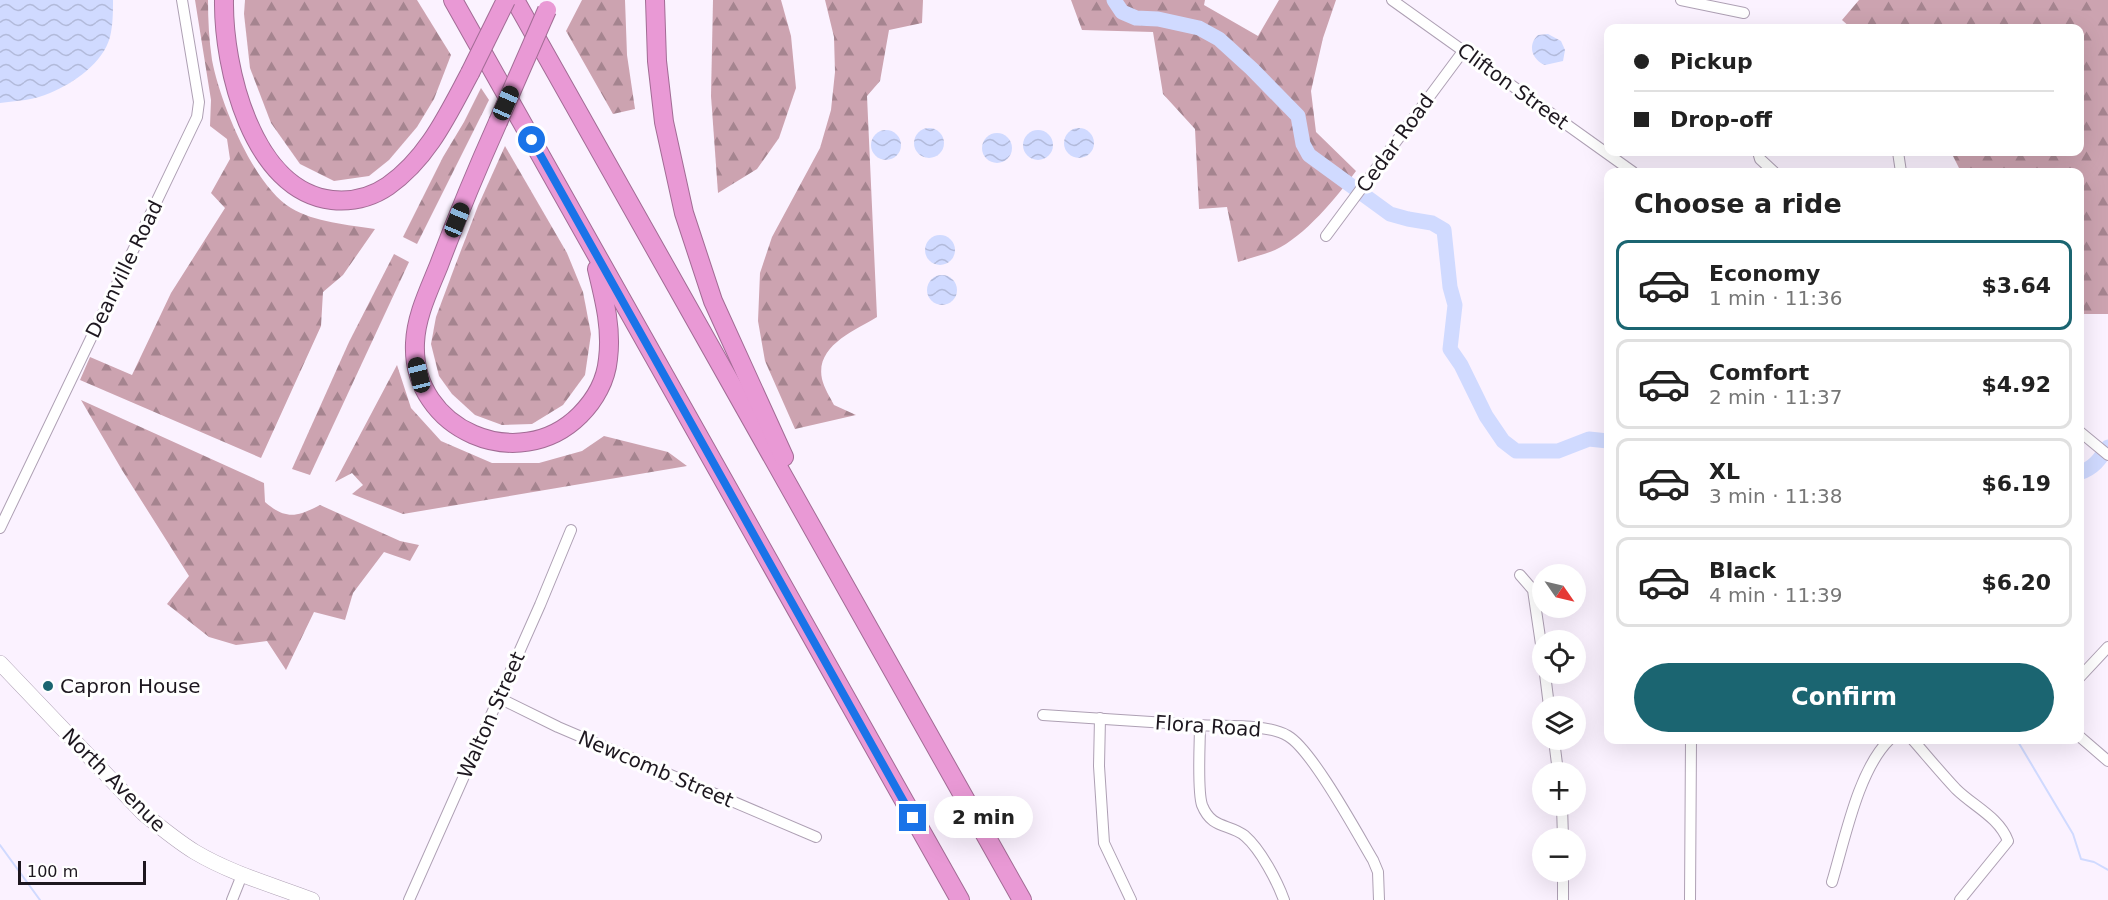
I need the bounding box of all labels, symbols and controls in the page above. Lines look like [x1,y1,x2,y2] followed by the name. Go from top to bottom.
[1453,38,1573,134] street label: Clifton Street
[1670,49,1753,74] text: Pickup
[490,83,522,123] car
[1351,89,1439,197] street label: Cedar Road
[1670,107,1772,132] text: Drop-off
[518,126,545,153] route start
[1634,188,1842,219] text: Choose a ride
[80,196,168,342] street label: Deanville Road
[442,200,472,240] car
[1637,258,1691,312] icon: car
[1709,261,1820,286] text: Economy
[1981,273,2051,298] text: $3.64
[1709,286,1843,310] text: 1 min · 11:36
[406,355,432,395] car
[1637,357,1691,411] icon: car
[1709,360,1809,385] text: Comfort
[1981,372,2051,397] text: $4.92
[1709,385,1843,409] text: 2 min · 11:37
[1637,456,1691,510] icon: car
[1709,459,1740,484] text: XL
[1981,471,2051,496] text: $6.19
[1709,484,1843,508] text: 3 min · 11:38
[1637,555,1691,609] icon: car
[1709,558,1776,583] text: Black
[1532,564,1586,618] north arrow
[1532,564,1586,882] map controls
[1981,570,2051,595] text: $6.20
[1709,583,1843,607] text: 4 min · 11:39
[1532,630,1586,684] button: locate
[452,648,530,782] street label: Walton Street
[1634,663,2054,732] button: Confirm
[60,674,201,698] place label: Capron House
[41,679,55,693] marker: Capron House
[1532,696,1586,750] button: layers
[1154,710,1262,742] street label: Flora Road
[57,723,171,837] street label: North Avenue
[575,725,737,813] street label: Newcomb Street
[1532,762,1586,816] button: +
[934,797,1033,839] callout: 2 min
[899,804,926,831] route end
[952,805,1015,829] text: 2 min
[1532,828,1586,882] button: −
[18,858,146,886] scale bar
[27,862,78,881] text: 100 m

